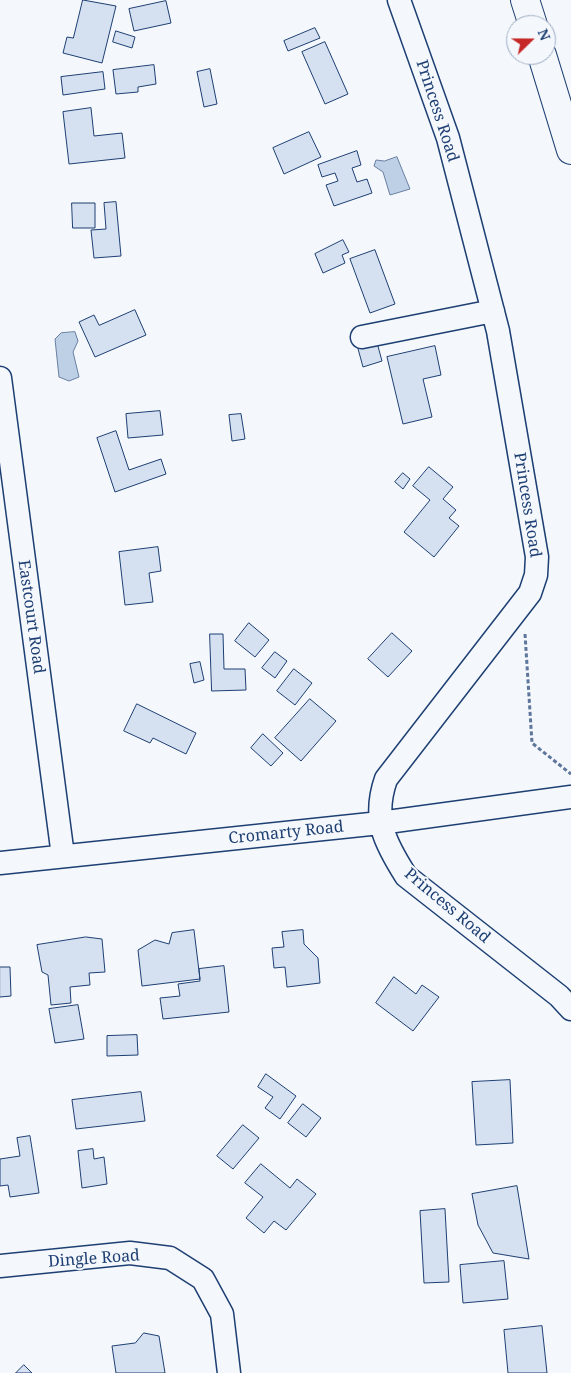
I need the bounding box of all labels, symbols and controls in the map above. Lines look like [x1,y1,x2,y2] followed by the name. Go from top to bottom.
[506,15,556,65] north arrow
[534,26,555,43] text: N
[411,58,463,164] street label: Princess Road
[509,451,545,559] street label: Princess Road
[13,559,49,675] street label: Eastcourt Road
[227,817,345,849] street label: Cromarty Road
[400,865,494,947] street label: Princess Road
[47,1246,141,1272] street label: Dingle Road

